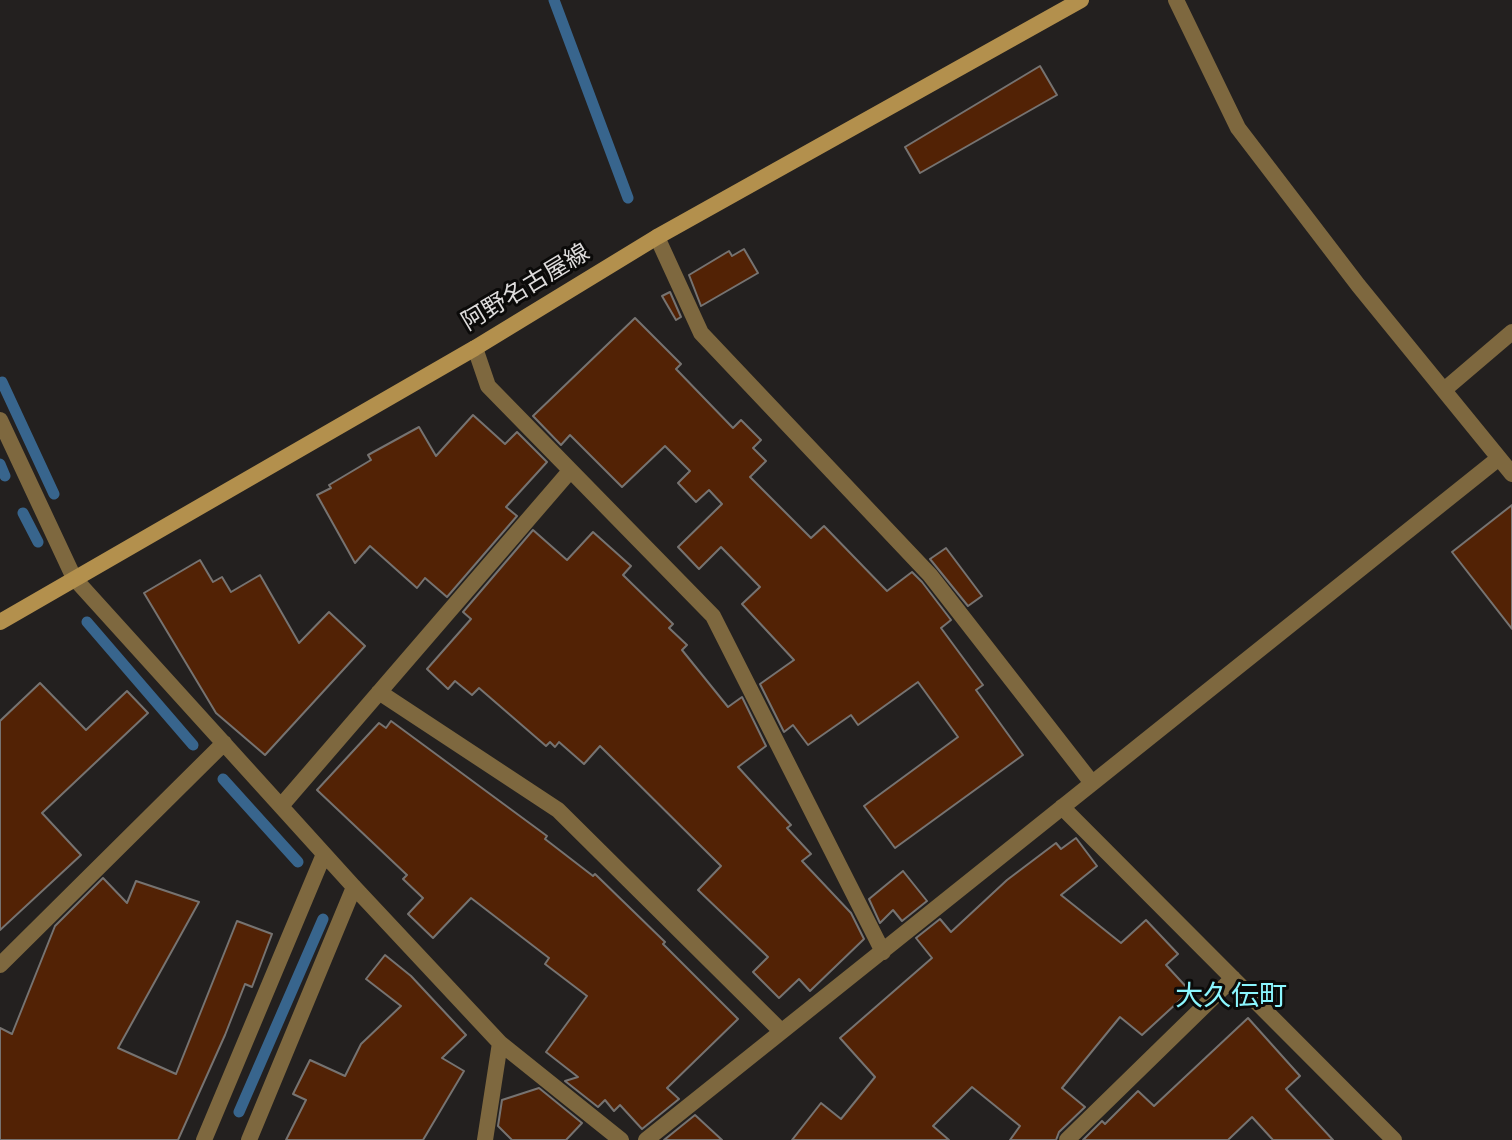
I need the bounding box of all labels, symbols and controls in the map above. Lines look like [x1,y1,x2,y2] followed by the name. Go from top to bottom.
[457,239,595,337] street label: 阿野名古屋線
[1175,980,1287,1014] district label: 大久伝町

